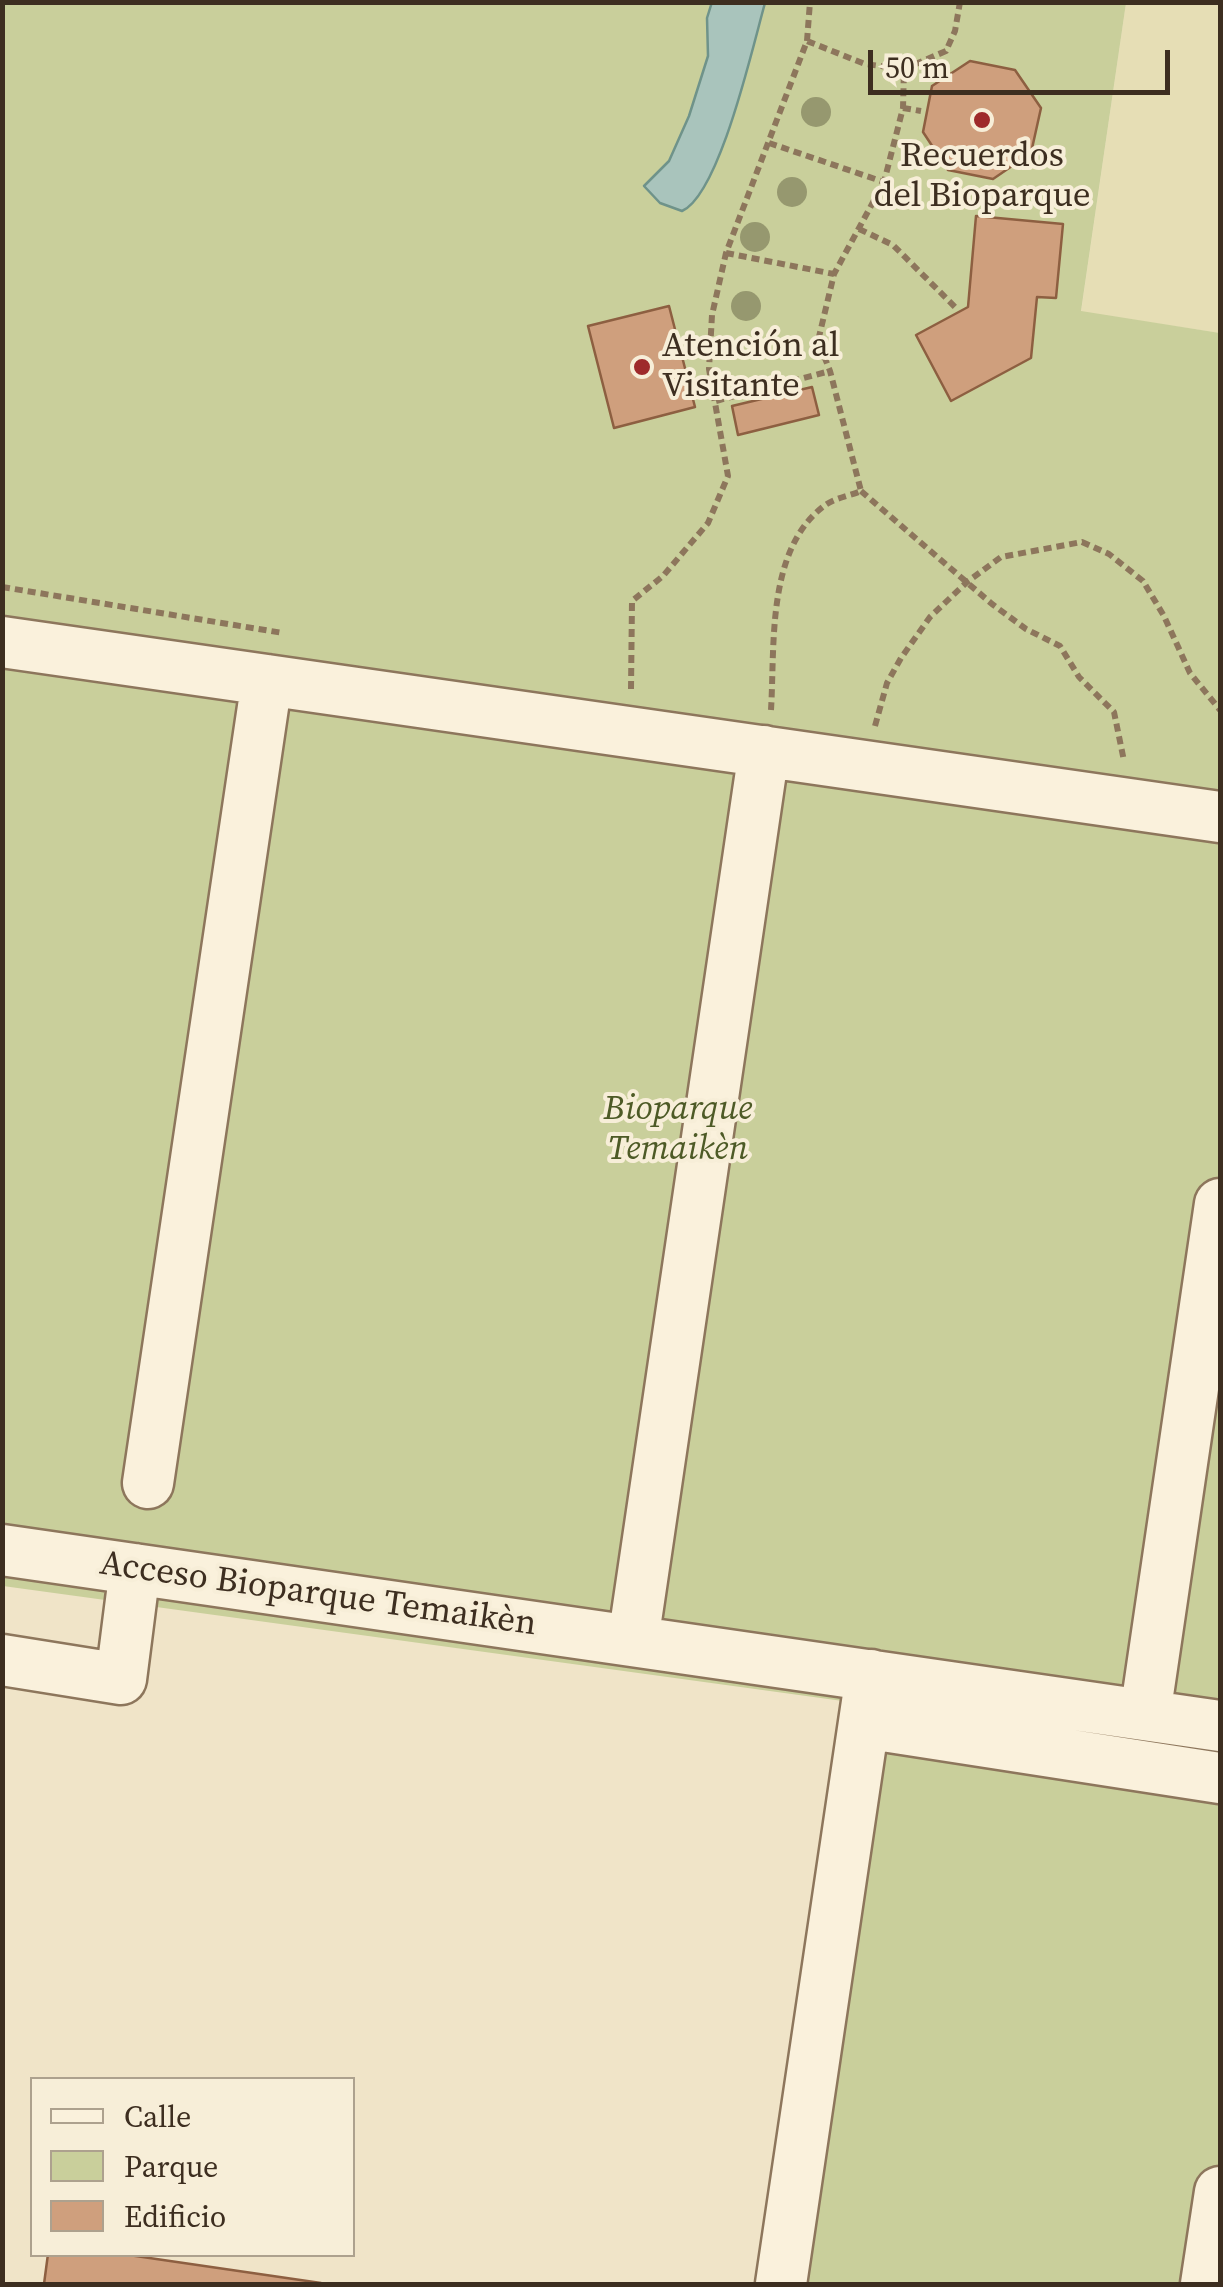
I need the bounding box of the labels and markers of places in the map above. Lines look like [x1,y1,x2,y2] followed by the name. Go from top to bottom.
[971,109,993,131] marker: Recuerdos del Bioparque
[873,136,1091,218] place label: Recuerdos del Bioparque
[662,326,839,408] place label: Atención al Visitante
[631,356,653,378] marker: Atención al Visitante

